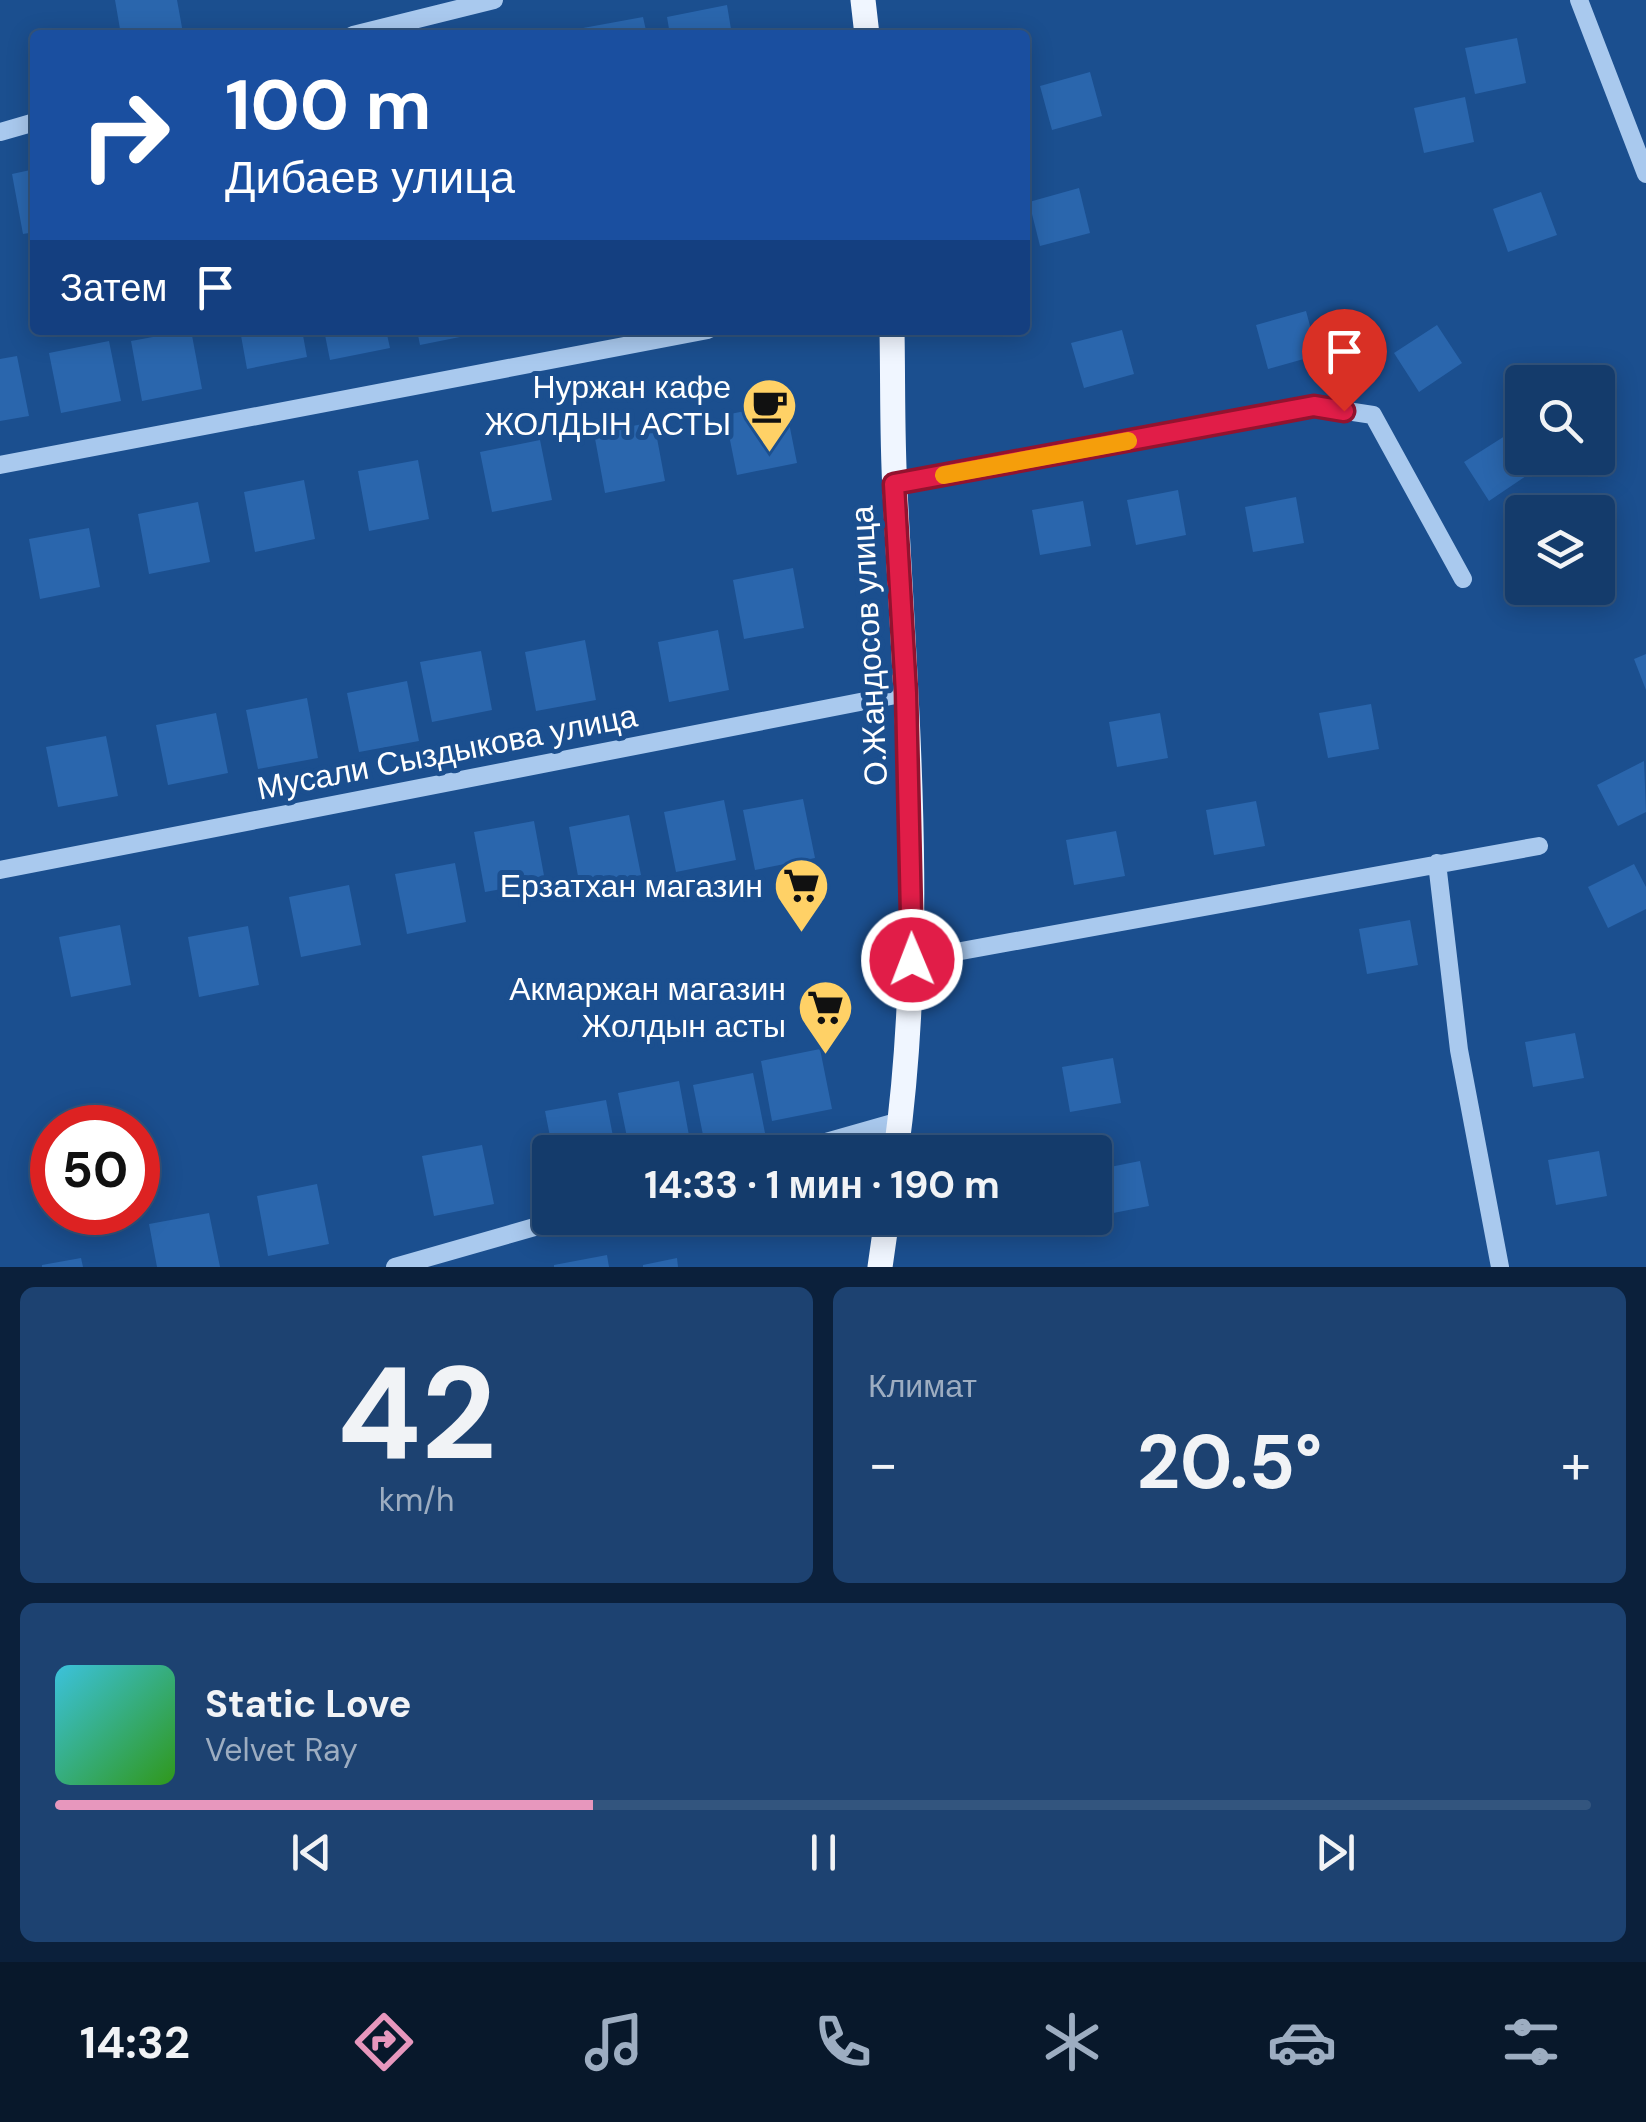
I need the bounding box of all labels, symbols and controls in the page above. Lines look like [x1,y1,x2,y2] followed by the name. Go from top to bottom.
[225,60,431,151] text: 100 m
[60,70,190,200] icon: right
[225,148,515,207] text: Дибаев улица
[188,260,243,315] icon: arrive
[60,263,168,313] text: Затем
[1302,309,1387,412] pin
[1317,324,1372,379] icon: arrive
[1505,365,1615,605] map controls
[1505,365,1615,475] button: search
[484,366,731,445] place label: Нуржан кафе ЖОЛДЫН АСТЫ
[740,375,800,454] cafe icon: Нуржан кафе ЖОЛДЫН АСТЫ
[1505,495,1615,605] button: layers
[841,505,897,787] street label: О.Жандосов улица
[253,694,641,809] street label: Мусали Сыздыкова улица
[772,856,832,935] supermarket icon: Ерзатхан магазин
[500,865,763,907] place label: Ерзатхан магазин
[860,908,964,1012] position arrow
[509,968,786,1047] place label: Акмаржан магазин Жолдын асты
[795,977,855,1056] supermarket icon: Акмаржан магазин Жолдын асты
[30,1105,160,1235] speed limit sign: 50
[644,1160,1000,1210] text: 14:33 · 1 мин · 190 m
[337,1329,496,1498] text: 42
[868,1365,977,1407] text: Климат
[1137,1414,1322,1511] text: 20.5°
[868,1428,898,1500] text: −
[1561,1428,1591,1500] text: +
[379,1479,454,1521] text: km/h
[205,1679,411,1729] text: Static Love
[205,1729,358,1771] text: Velvet Ray
[284,1825,339,1880] icon: previous
[796,1825,851,1880] icon: pause
[1308,1825,1363,1880] icon: next
[349,2007,419,2077] icon: directions
[579,2007,649,2077] icon: music
[808,2007,878,2077] icon: phone
[1037,2007,1107,2077] icon: climate
[1267,2007,1337,2077] icon: car
[1496,2007,1566,2077] icon: filters
[80,2013,190,2072] text: 14:32

